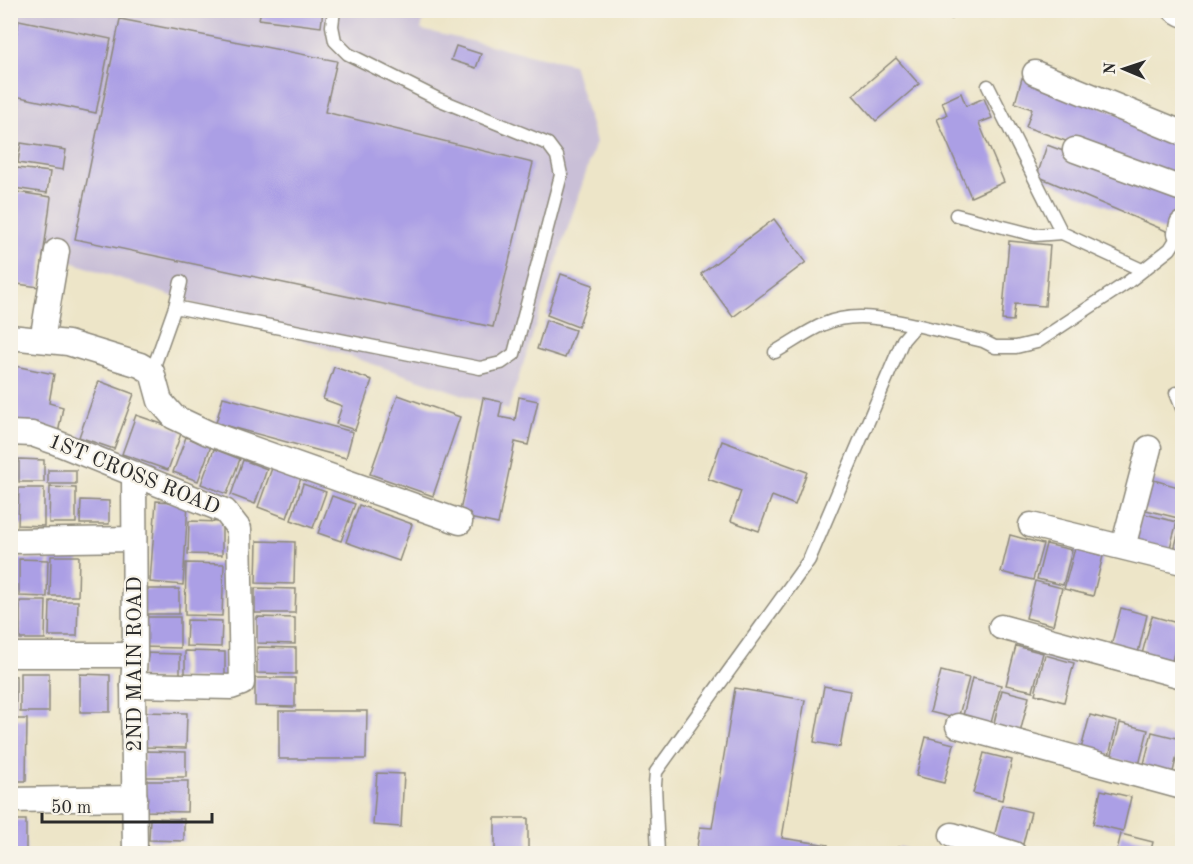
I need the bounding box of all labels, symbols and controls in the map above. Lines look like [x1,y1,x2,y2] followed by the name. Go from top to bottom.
[1094,39,1154,99] north arrow
[1103,61,1119,75] text: N
[45,431,223,519] street label: 1ST CROSS ROAD
[125,576,146,752] street label: 2ND MAIN ROAD
[42,786,212,824] scale bar
[51,799,91,817] text: 50 m

